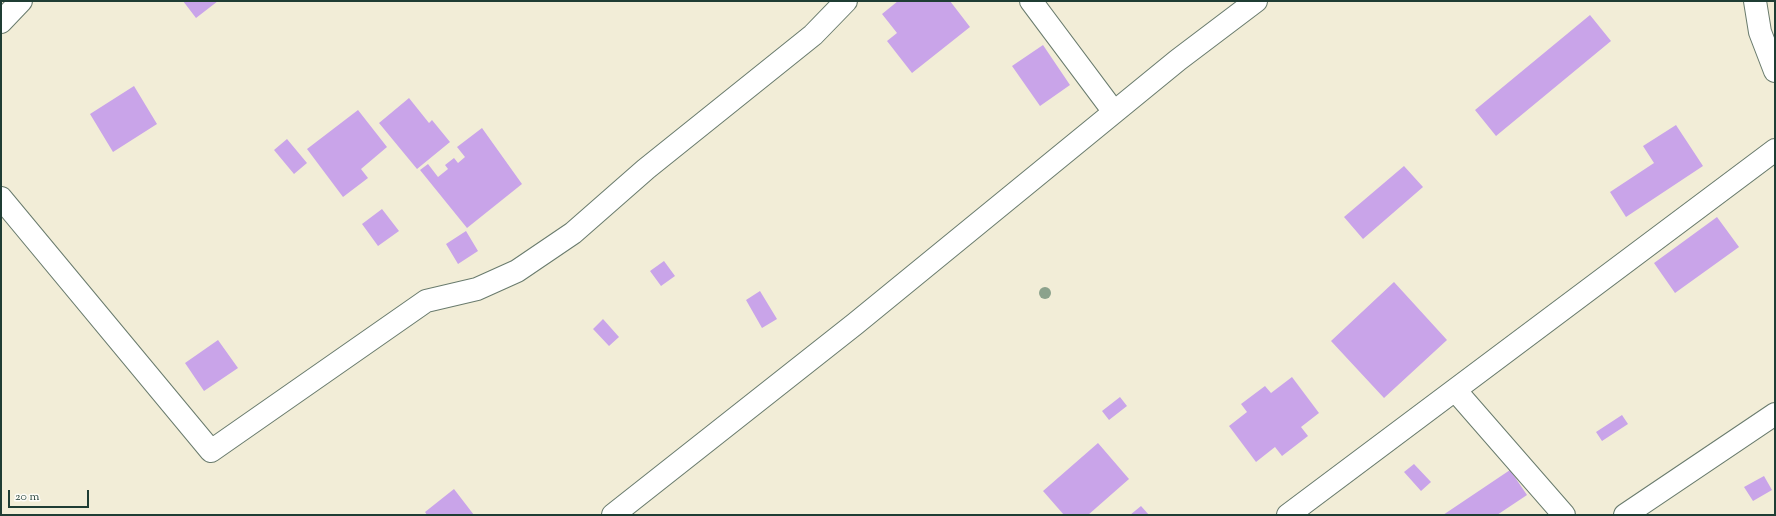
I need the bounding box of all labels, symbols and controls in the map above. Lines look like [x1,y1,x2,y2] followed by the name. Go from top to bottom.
[10,482,91,508] scale bar
[15,488,39,506] text: 20 m

